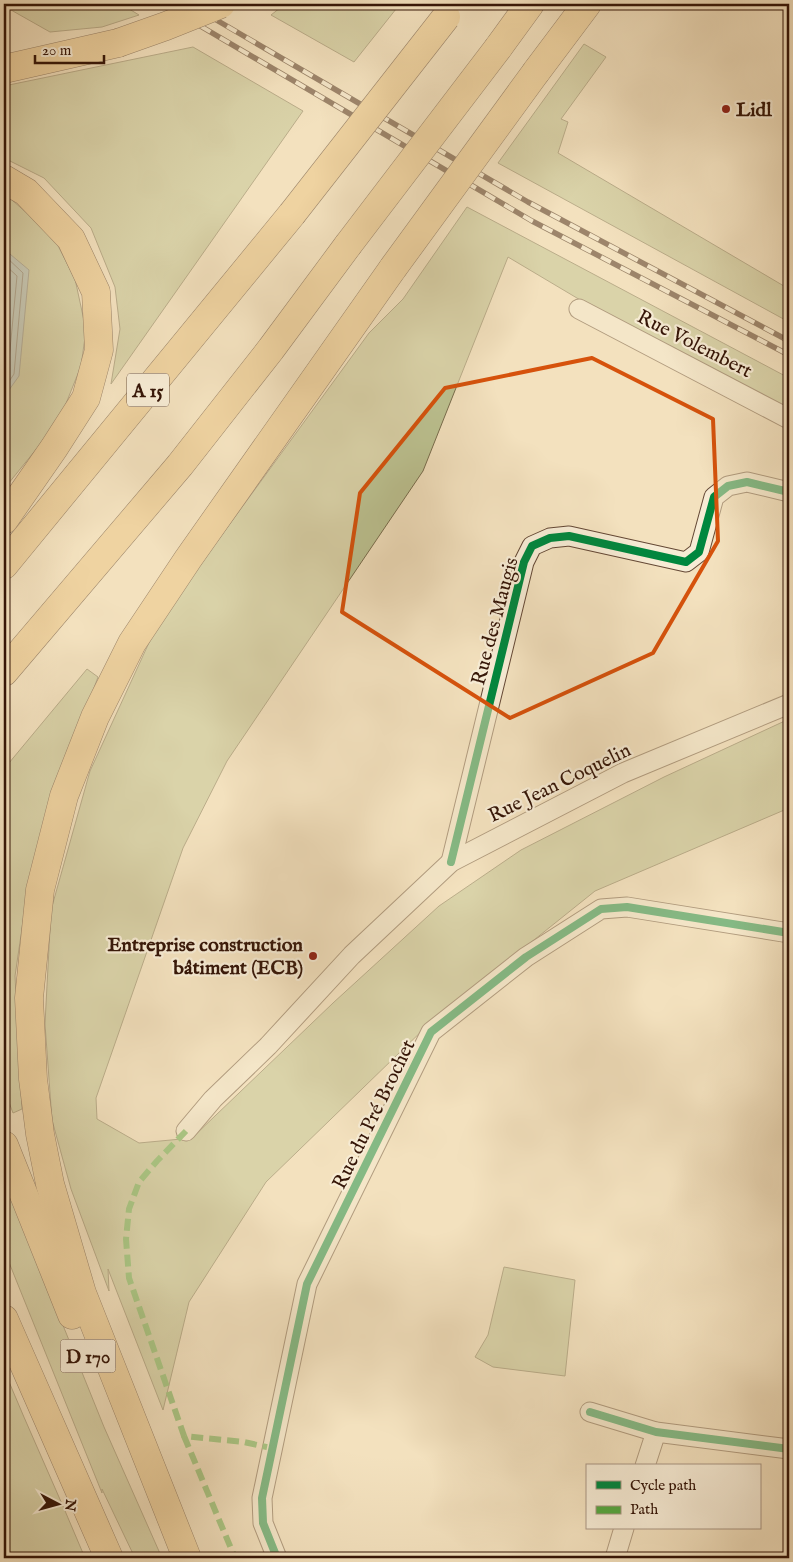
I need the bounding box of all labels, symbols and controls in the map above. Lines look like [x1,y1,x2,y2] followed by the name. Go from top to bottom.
[35,32,104,64] scale bar
[42,41,72,60] text: 20 m
[736,98,772,123] place label: Lidl
[720,103,732,115] marker: Lidl
[633,305,756,384] street label: Rue Volembert
[127,374,169,406] road number: A 15
[466,555,525,688] street label: Rue des Maugis
[484,738,635,829] street label: Rue Jean Coquelin
[107,933,303,981] place label: Entreprise construction bâtiment (ECB)
[307,950,319,962] marker: Entreprise construction bâtiment (ECB)
[327,1036,421,1194] street label: Rue du Pré Brochet
[61,1340,116,1372] road number: D 170
[586,1464,760,1530] legend
[630,1476,696,1495] text: Cycle path
[32,1480,82,1530] north arrow
[60,1497,80,1512] text: N
[630,1500,658,1519] text: Path

